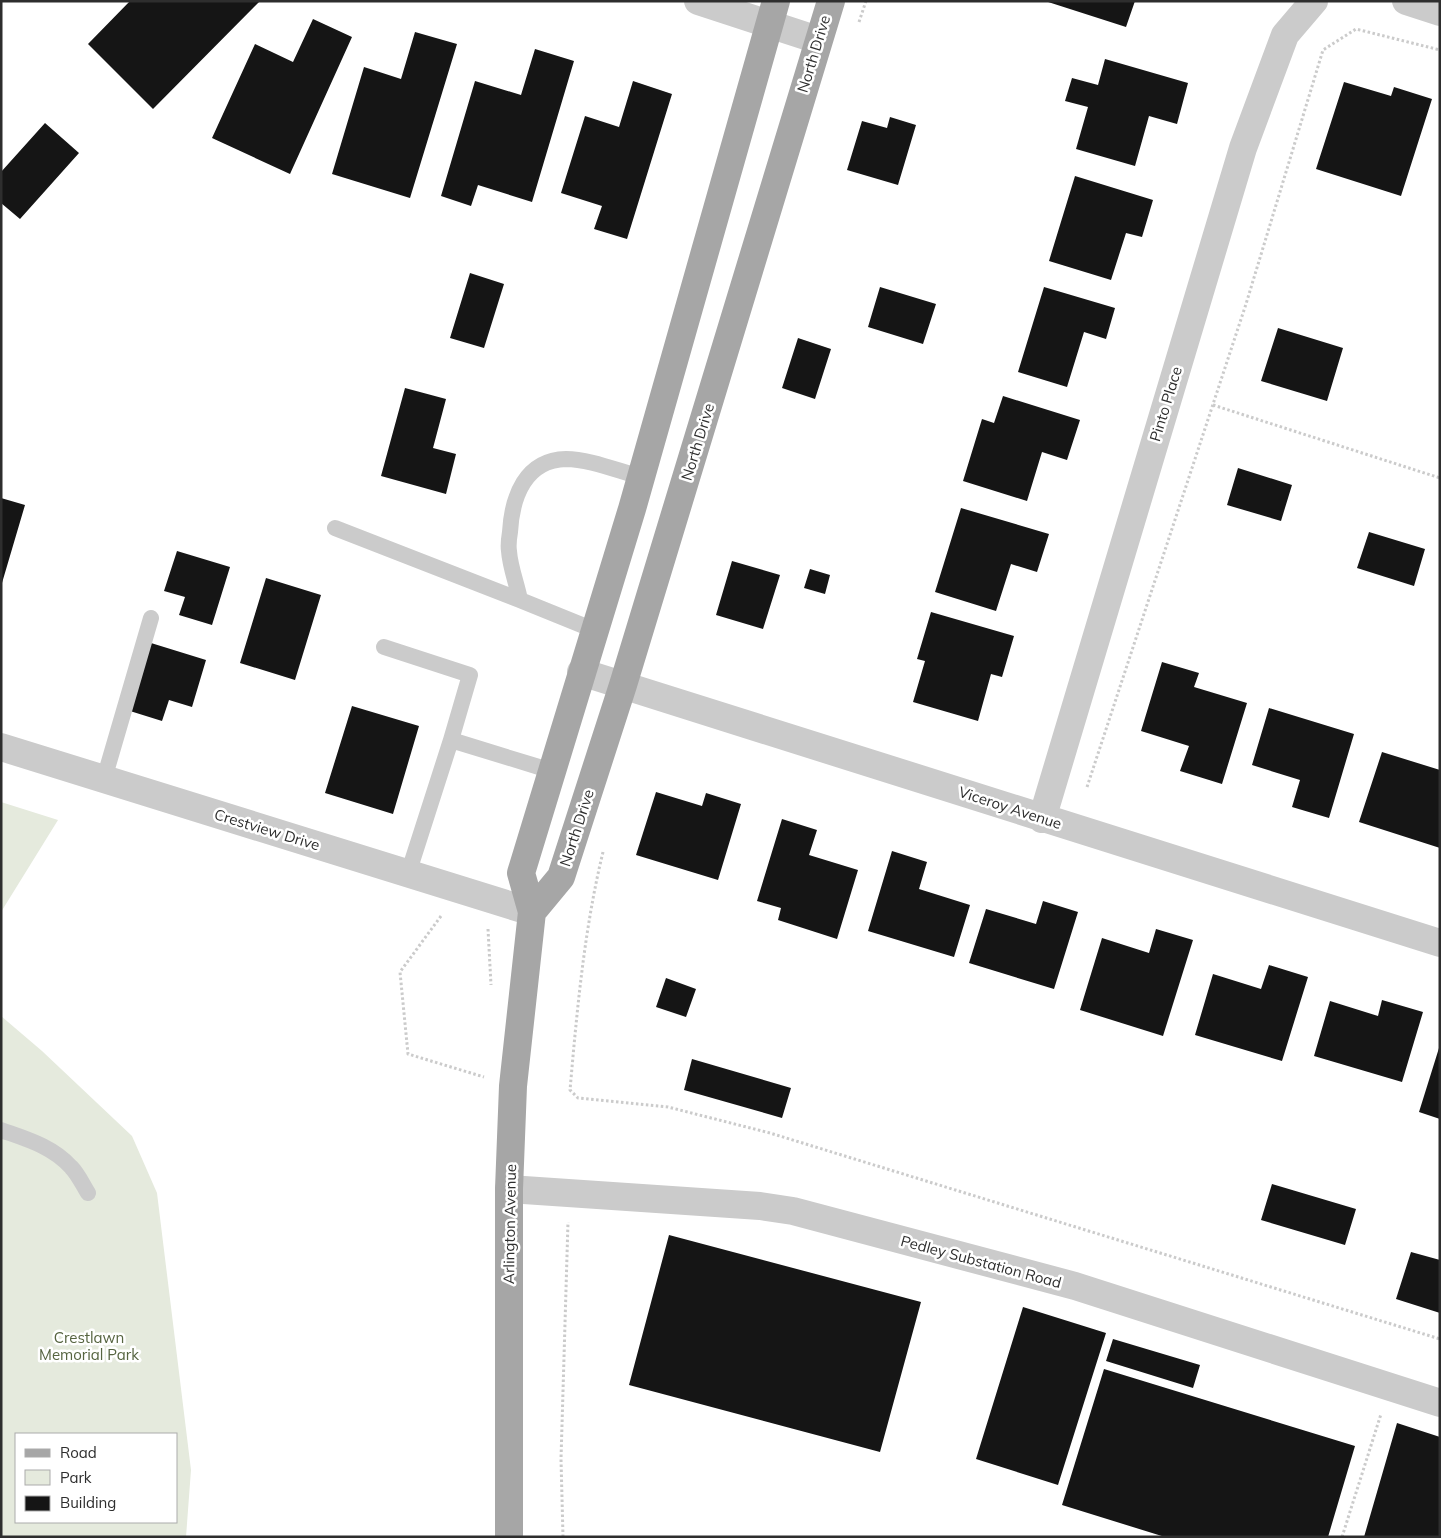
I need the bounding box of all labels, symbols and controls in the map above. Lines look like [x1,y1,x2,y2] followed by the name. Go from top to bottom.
[793,13,834,95] street label: North Drive
[1145,364,1186,444] street label: Pinto Place
[677,401,718,483] street label: North Drive
[956,782,1064,833] street label: Viceroy Avenue
[555,787,598,869] street label: North Drive
[212,804,322,855] street label: Crestview Drive
[499,1164,520,1284] street label: Arlington Avenue
[899,1231,1064,1292] street label: Pedley Substation Road
[39,1328,139,1364] park label: Crestlawn Memorial Park
[15,1433,178,1523] legend
[60,1443,97,1462] text: Road
[60,1468,92,1487] text: Park
[60,1493,116,1512] text: Building

